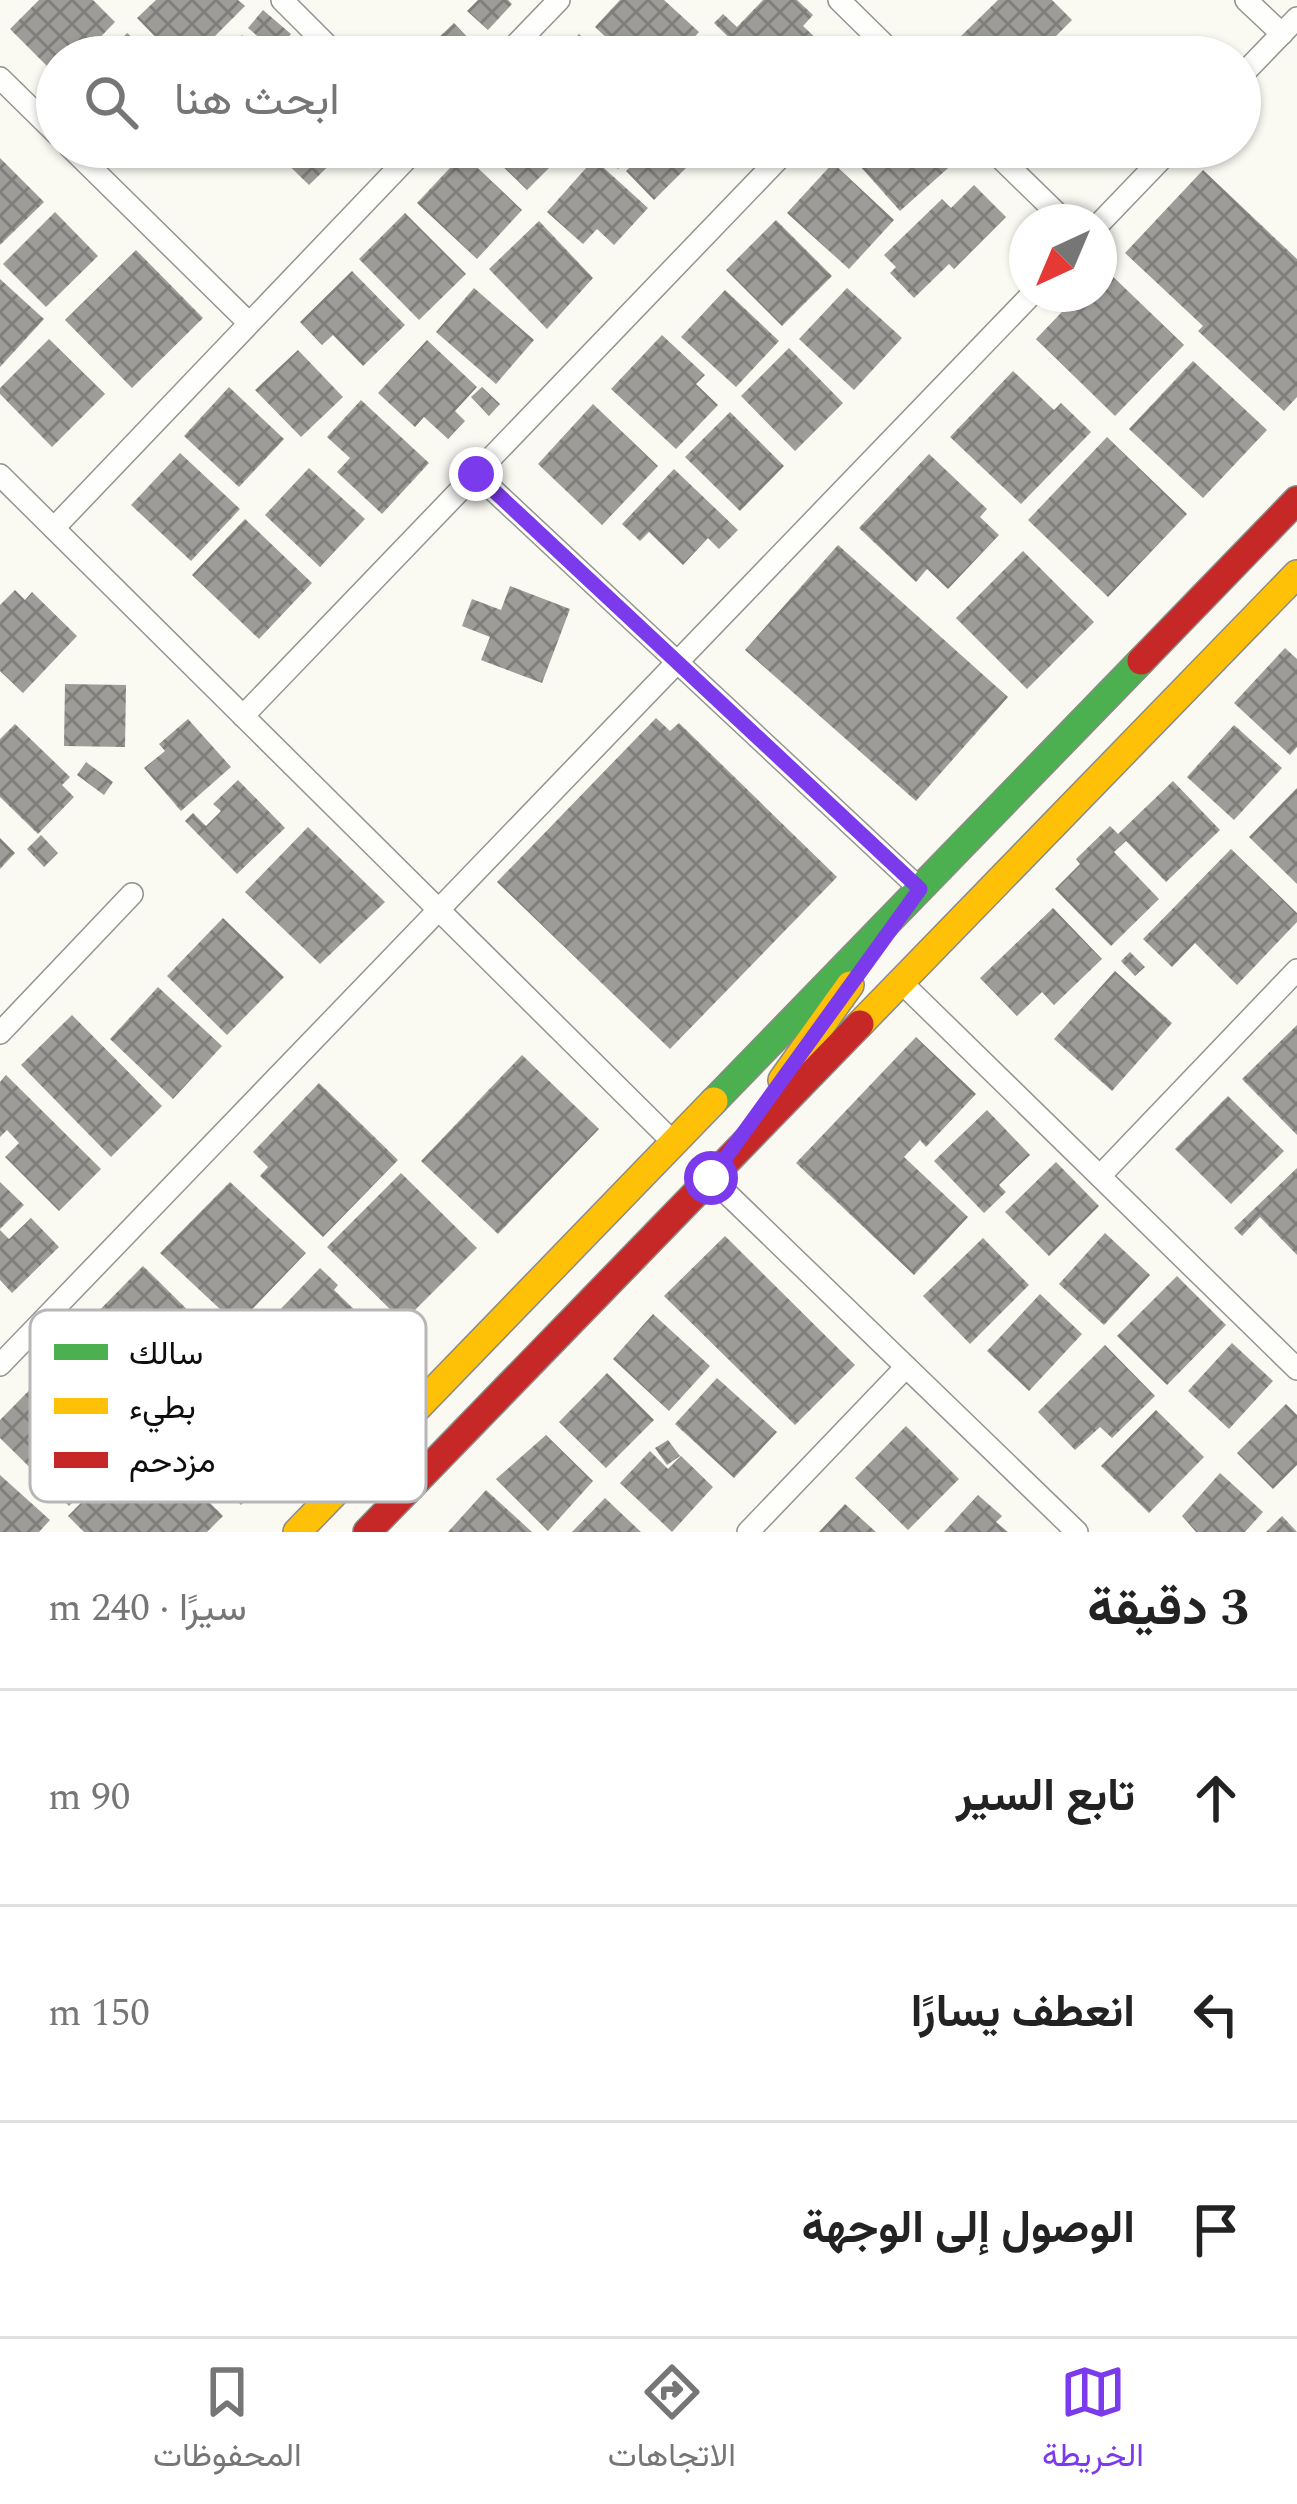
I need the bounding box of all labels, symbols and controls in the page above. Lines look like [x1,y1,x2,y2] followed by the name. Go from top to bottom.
[36,36,1261,168] search box
[174,66,340,135] text: ابحث هنا
[78,69,144,135] icon: search
[1009,204,1117,312] north arrow
[449,447,503,501] route end
[684,1151,738,1205] route start
[30,1310,426,1502] legend
[129,1329,203,1379] text: سالك
[129,1383,196,1433] text: بطيء
[129,1437,216,1487] text: مزدحم
[1087,1570,1249,1648] text: 3 دقيقة
[48,1579,247,1638] text: سيرًا · 240 m
[956,1762,1135,1831] text: تابع السير
[1183,1765,1249,1831] icon: ahead
[48,1768,130,1827] text: 90 m
[911,1978,1135,2047] text: انعطف يسارًا
[1183,1981,1249,2047] icon: left
[48,1984,150,2043] text: 150 m
[801,2194,1135,2263] text: الوصول إلى الوجهة
[1183,2197,1249,2263] icon: arrive
[153,2359,302,2484] tab: المحفوظات
[608,2359,736,2484] tab: الاتجاهات
[1042,2359,1144,2484] tab: الخريطة

